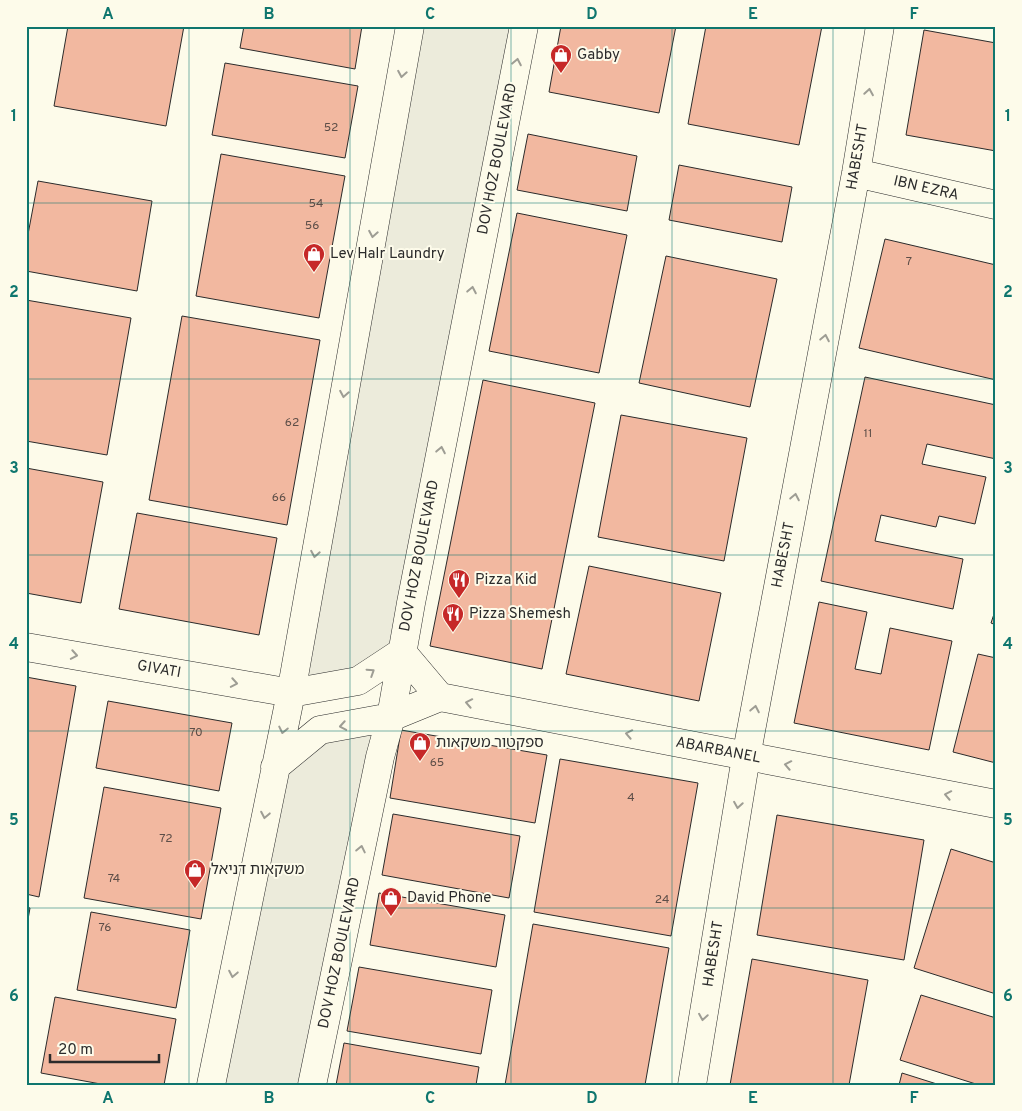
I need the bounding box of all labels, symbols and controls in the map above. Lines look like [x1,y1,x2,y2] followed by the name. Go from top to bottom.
[102,5,114,25] text: A
[263,5,275,25] text: B
[425,5,435,25] text: C
[586,5,598,25] text: D
[748,5,758,25] text: E
[909,5,919,25] text: F
[549,43,573,74] shop icon: Gabby
[577,46,620,65] place label: Gabby
[511,58,521,67] one-way arrow
[397,70,407,79] one-way arrow
[474,82,522,236] street label: DOV HOZ BOULEVARD
[864,87,874,96] one-way arrow
[11,107,17,127] text: 1
[1005,107,1011,127] text: 1
[324,120,338,136] house number: 52
[843,122,873,192] street label: HABESHT
[891,172,961,206] street label: IBN EZRA
[308,196,324,212] house number: 54
[305,218,319,234] house number: 56
[368,230,378,239] one-way arrow
[302,242,326,273] shop icon: Lev HaIr Laundry
[330,245,445,264] place label: Lev HaIr Laundry
[906,254,912,270] house number: 7
[9,283,19,303] text: 2
[1003,283,1013,303] text: 2
[466,286,477,295] one-way arrow
[819,333,830,342] one-way arrow
[339,390,349,398] one-way arrow
[285,415,299,431] house number: 62
[864,426,872,442] house number: 11
[435,445,446,454] one-way arrow
[9,459,19,479] text: 3
[1003,459,1013,479] text: 3
[396,479,444,633] street label: DOV HOZ BOULEVARD
[272,490,286,506] house number: 66
[789,493,799,502] one-way arrow
[768,520,800,590] street label: HABESHT
[310,550,320,558] one-way arrow
[447,568,471,599] restaurant icon: Pizza Kid
[475,571,537,590] place label: Pizza Kid
[441,602,465,633] restaurant icon: Pizza Shemesh
[469,605,571,624] place label: Pizza Shemesh
[9,635,19,655] text: 4
[1003,635,1013,655] text: 4
[70,649,79,659] one-way arrow
[136,657,182,683] street label: GIVATI
[366,669,375,679] one-way arrow
[230,677,239,687] one-way arrow
[465,698,473,709] one-way arrow
[749,704,759,713] one-way arrow
[338,720,347,730] one-way arrow
[189,725,203,741] house number: 70
[278,725,289,734] one-way arrow
[624,729,633,740] one-way arrow
[408,731,432,762] shop icon: ספקטור משקאות
[674,733,762,769] street label: ABARBANEL
[436,734,544,753] place label: ספקטור משקאות
[430,755,444,771] house number: 65
[784,760,793,770] one-way arrow
[627,790,635,806] house number: 4
[943,790,952,800] one-way arrow
[733,801,744,809] one-way arrow
[260,810,271,819] one-way arrow
[9,811,19,831] text: 5
[1003,811,1013,831] text: 5
[159,831,173,847] house number: 72
[356,844,366,853] one-way arrow
[183,858,207,889] shop icon: משקאות דניאל
[211,861,304,880] place label: משקאות דניאל
[108,871,120,887] house number: 74
[315,876,365,1030] street label: DOV HOZ BOULEVARD
[379,886,403,917] shop icon: David Phone
[407,889,491,908] place label: David Phone
[655,892,669,908] house number: 24
[699,919,729,989] street label: HABESHT
[99,920,111,936] house number: 76
[229,970,239,979] one-way arrow
[9,987,19,1007] text: 6
[1003,987,1013,1007] text: 6
[699,1013,709,1021] one-way arrow
[50,1031,159,1063] scale bar
[58,1041,93,1060] text: 20 m
[102,1089,114,1109] text: A
[263,1089,275,1109] text: B
[425,1089,435,1109] text: C
[586,1089,598,1109] text: D
[748,1089,758,1109] text: E
[909,1089,919,1109] text: F

